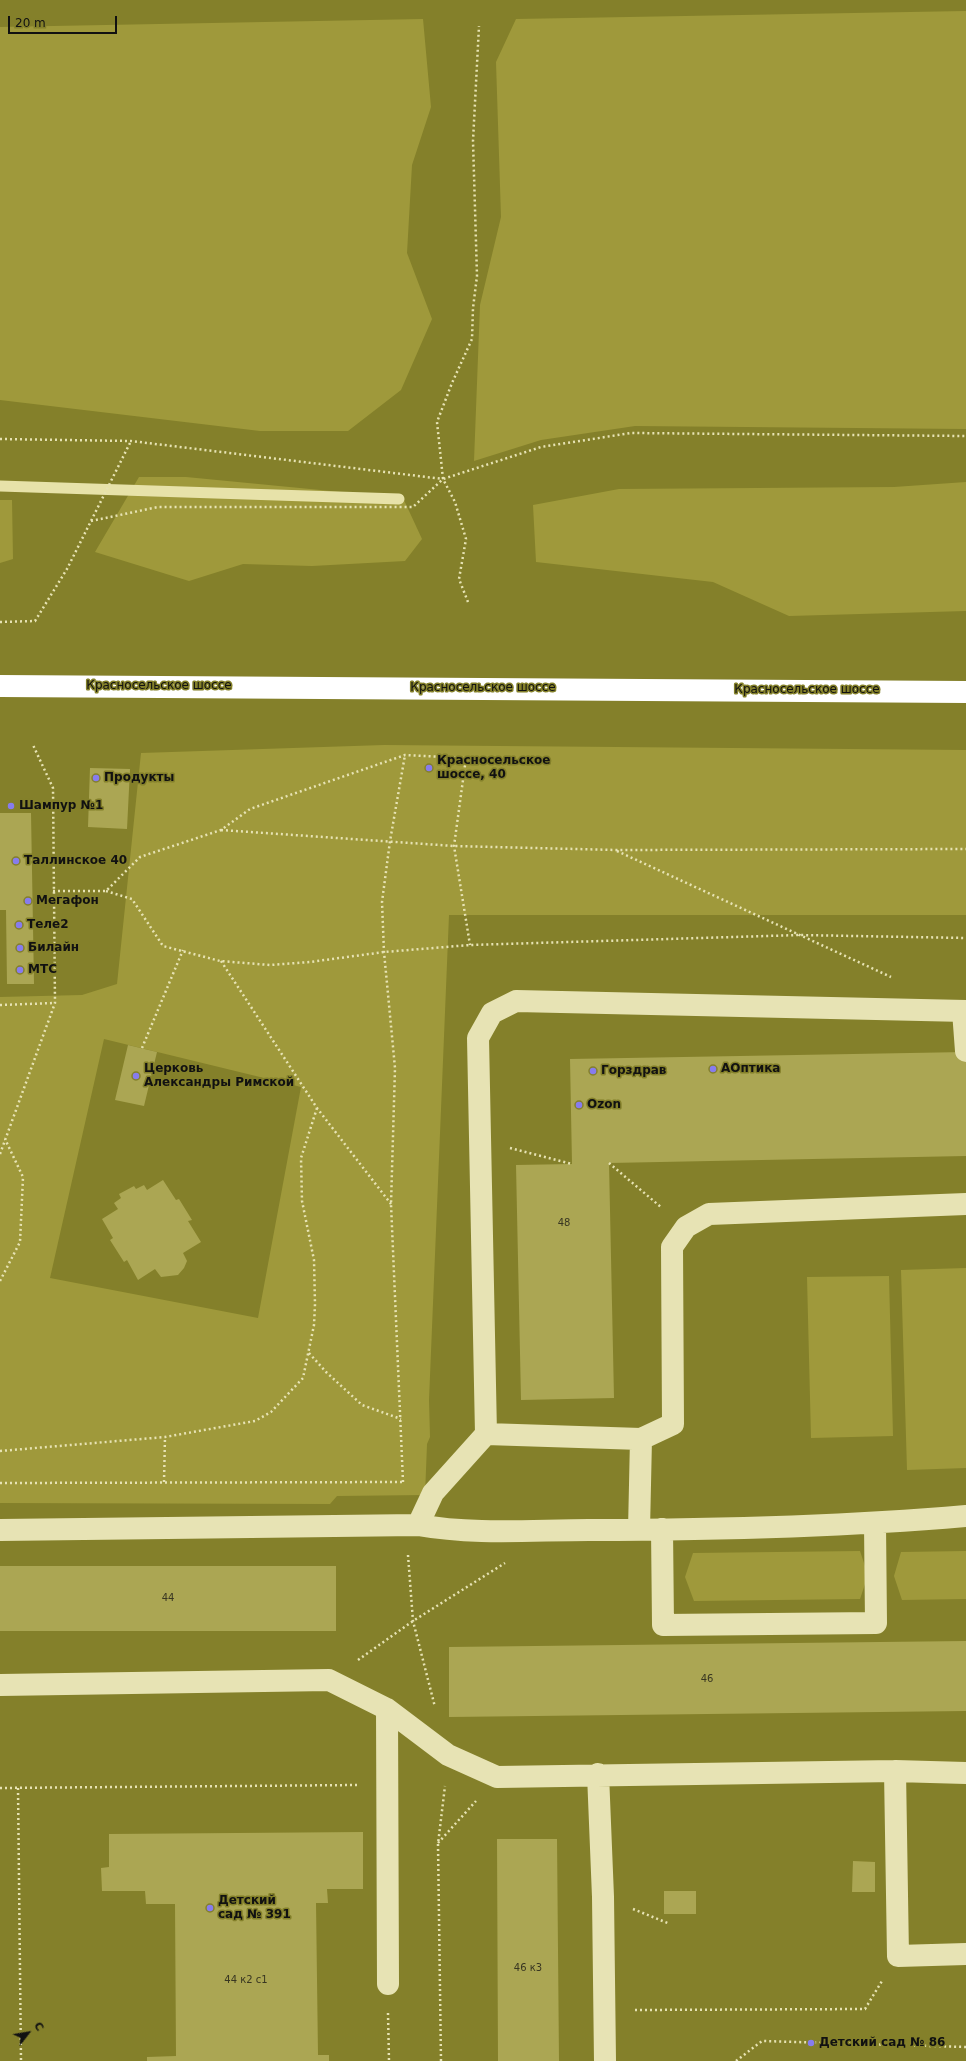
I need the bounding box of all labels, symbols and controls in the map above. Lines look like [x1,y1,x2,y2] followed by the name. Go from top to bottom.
[10,8,119,34] scale bar
[15,16,46,30] text: 20 m
[86,679,232,693] street label: Красносельское шоссе
[410,681,556,695] street label: Красносельское шоссе
[734,683,880,697] street label: Красносельское шоссе
[437,754,550,782] place label: Красносельское шоссе, 40
[424,763,434,773] marker: Красносельское шоссе, 40
[104,771,174,785] place label: Продукты
[91,773,101,783] marker: Продукты
[19,799,103,813] place label: Шампур №1
[6,801,16,811] marker: Шампур №1
[24,854,127,868] place label: Таллинское 40
[11,856,21,866] marker: Таллинское 40
[36,894,99,908] place label: Мегафон
[23,896,33,906] marker: Мегафон
[27,918,69,932] place label: Теле2
[14,920,24,930] marker: Теле2
[28,941,79,955] place label: Билайн
[15,943,25,953] marker: Билайн
[28,963,57,977] place label: МТС
[15,965,25,975] marker: МТС
[144,1062,294,1090] place label: Церковь Александры Римской
[721,1062,780,1076] place label: АОптика
[601,1064,666,1078] place label: Горздрав
[708,1064,718,1074] marker: АОптика
[588,1066,598,1076] marker: Горздрав
[131,1071,141,1081] marker: Церковь Александры Римской
[587,1098,621,1112] place label: Ozon
[574,1100,584,1110] marker: Ozon
[558,1217,570,1229] house number: 48
[162,1592,174,1604] house number: 44
[701,1673,713,1685] house number: 46
[218,1894,291,1922] place label: Детский сад № 391
[205,1903,215,1913] marker: Детский сад № 391
[514,1962,542,1974] house number: 46 к3
[224,1974,268,1986] house number: 44 к2 с1
[8,2013,48,2053] north arrow
[31,2020,46,2033] text: С
[819,2036,945,2050] place label: Детский сад № 86
[806,2038,816,2048] marker: Детский сад № 86

